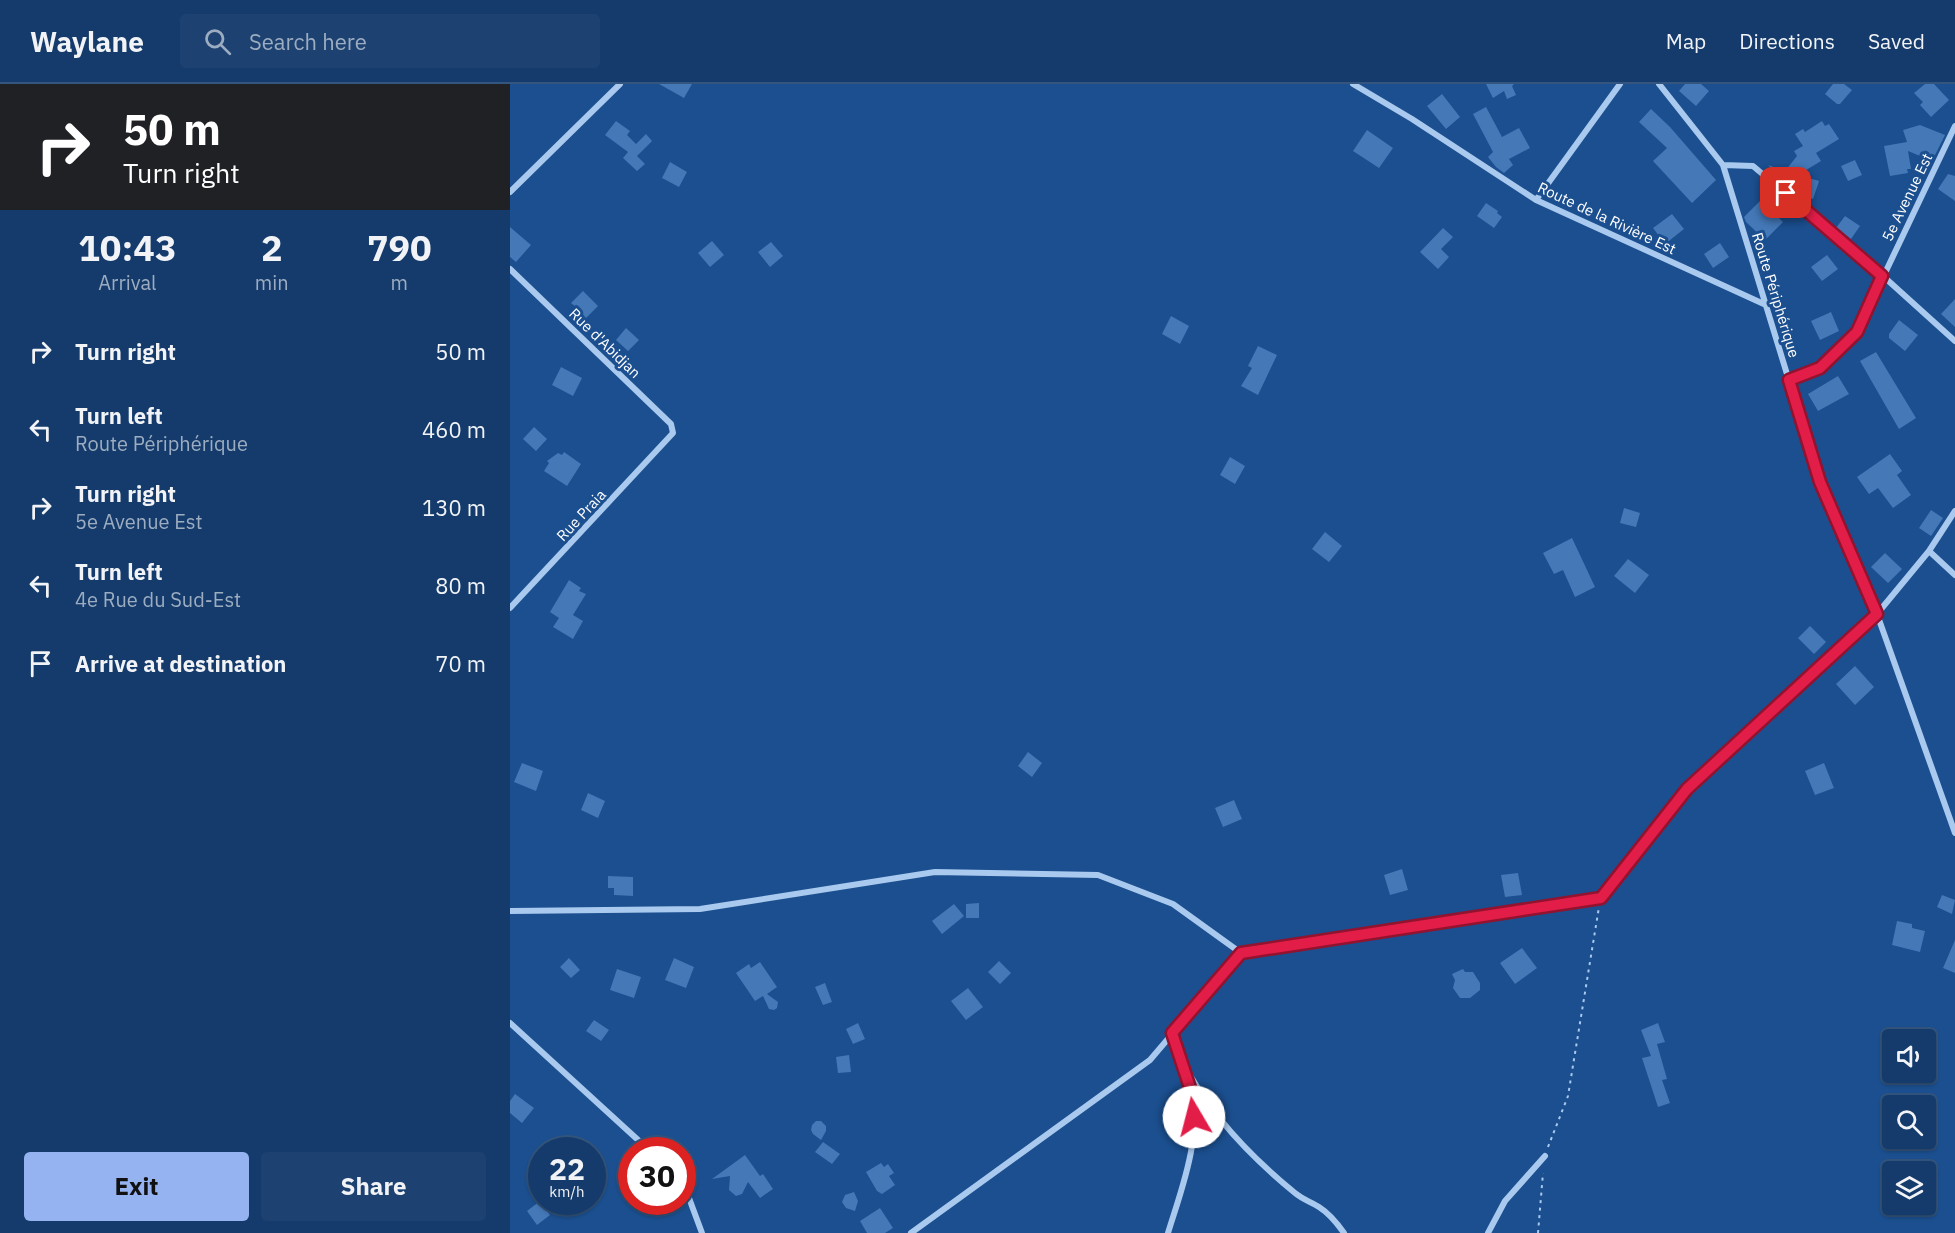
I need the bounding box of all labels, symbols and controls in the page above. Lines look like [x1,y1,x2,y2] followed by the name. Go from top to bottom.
[180,14,600,68] search box
[30,23,144,60] text: Waylane
[201,25,234,58] icon: search
[249,27,367,56] text: Search here
[1666,27,1706,55] text: Map
[1739,27,1835,55] text: Directions
[1868,27,1925,55] text: Saved
[123,102,221,157] text: 50 m
[24,108,102,186] icon: right
[1878,150,1936,244] street label: 5e Avenue Est
[123,155,240,190] text: Turn right
[1760,167,1811,218] pin
[1769,176,1802,209] icon: arrive
[1535,178,1679,258] street label: Route de la Rivière Est
[78,224,177,271] text: 10:43
[261,224,283,271] text: 2
[367,224,432,271] text: 790
[1748,230,1804,360] street label: Route Périphérique
[98,269,157,296] text: Arrival
[255,269,289,296] text: min
[391,269,408,296] text: m
[565,304,645,382] street label: Rue d'Abidjan
[24,335,57,368] icon: right
[75,337,176,366] text: Turn right
[435,337,486,366] text: 50 m
[75,401,163,430] text: Turn left
[24,413,57,446] icon: left
[422,415,486,444] text: 460 m
[75,430,248,457] text: Route Périphérique
[75,479,176,508] text: Turn right
[552,485,610,545] street label: Rue Praia
[24,491,57,524] icon: right
[422,493,486,522] text: 130 m
[75,508,202,535] text: 5e Avenue Est
[75,557,163,586] text: Turn left
[24,569,57,602] icon: left
[435,571,486,600] text: 80 m
[75,586,241,613] text: 4e Rue du Sud-Est
[24,647,57,680] icon: arrive
[75,649,286,678] text: Arrive at destination
[435,649,486,678] text: 70 m
[1882,1029,1936,1215] map controls
[1882,1029,1936,1083] button: sound
[1162,1085,1226,1149] position arrow
[1882,1095,1936,1149] button: search
[618,1137,696,1215] speed limit sign: 30
[549,1149,585,1188] text: 22
[24,1152,249,1221] button: Exit
[261,1152,486,1221] button: Share
[1882,1161,1936,1215] button: layers
[549,1182,585,1201] text: km/h

